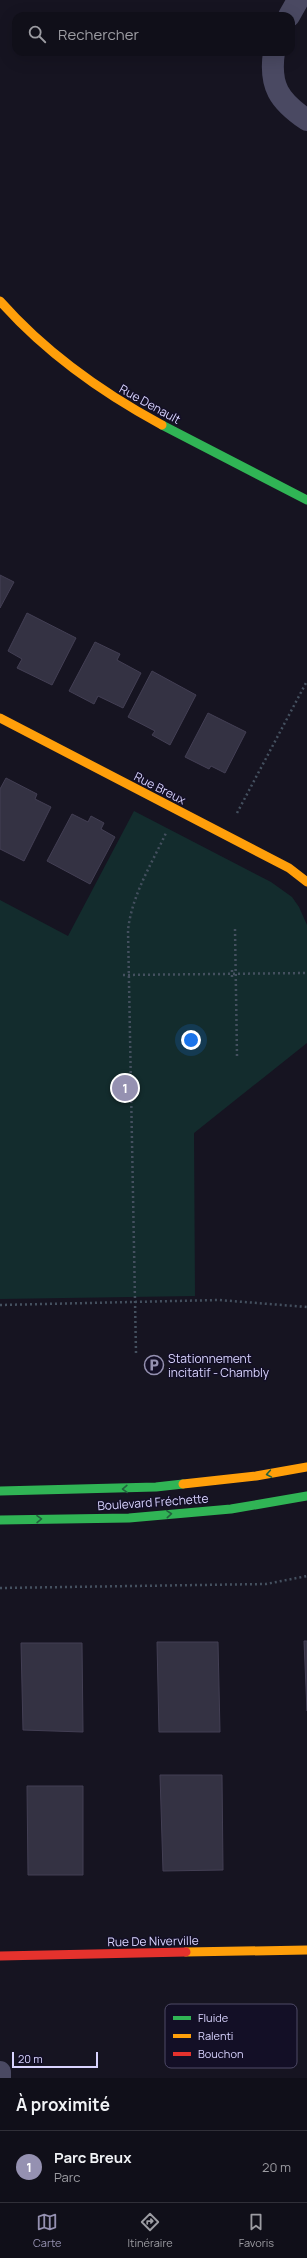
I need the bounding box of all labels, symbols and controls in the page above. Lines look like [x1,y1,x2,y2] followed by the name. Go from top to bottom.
[12,12,295,56] search box
[26,23,48,45] icon: search
[58,24,139,45] text: Rechercher
[116,380,184,428] street label: Rue Denault
[131,768,189,809] street label: Rue Breux
[181,1030,201,1050] your location
[112,1073,138,1103] pin: 1
[168,1350,270,1381] place label: Stationnement incitatif - Chambly
[143,1354,165,1376] parking icon: Stationnement incitatif - Chambly
[265,1469,272,1477] one-way arrow
[122,1485,128,1493] one-way arrow
[97,1490,209,1514] street label: Boulevard Fréchette
[166,1510,172,1519] one-way arrow
[36,1515,42,1524] one-way arrow
[107,1932,199,1950] street label: Rue De Niverville
[165,2004,297,2068] legend
[198,2010,229,2025] text: Fluide
[198,2028,233,2043] text: Ralenti
[198,2046,243,2061] text: Bouchon
[12,2050,98,2069] scale bar
[18,2051,43,2066] text: 20 m
[16,2093,110,2116] text: À proximité
[54,2147,132,2168] text: Parc Breux
[26,2158,32,2176] text: 1
[262,2158,291,2176] text: 20 m
[54,2168,81,2186] text: Parc
[33,2211,62,2250] tab: Carte
[127,2211,173,2250] tab: Itinéraire
[239,2211,274,2250] tab: Favoris

